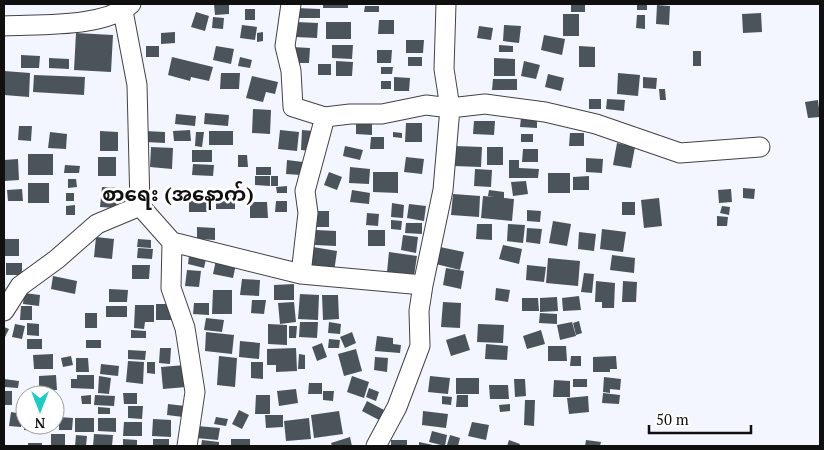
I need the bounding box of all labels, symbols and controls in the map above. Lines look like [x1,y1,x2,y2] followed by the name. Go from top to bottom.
[102,180,254,210] district label: စာရေး (အနောက်)
[15,385,65,435] north arrow
[649,402,752,434] scale bar
[656,409,689,429] text: 50 m
[34,414,45,433] text: N

